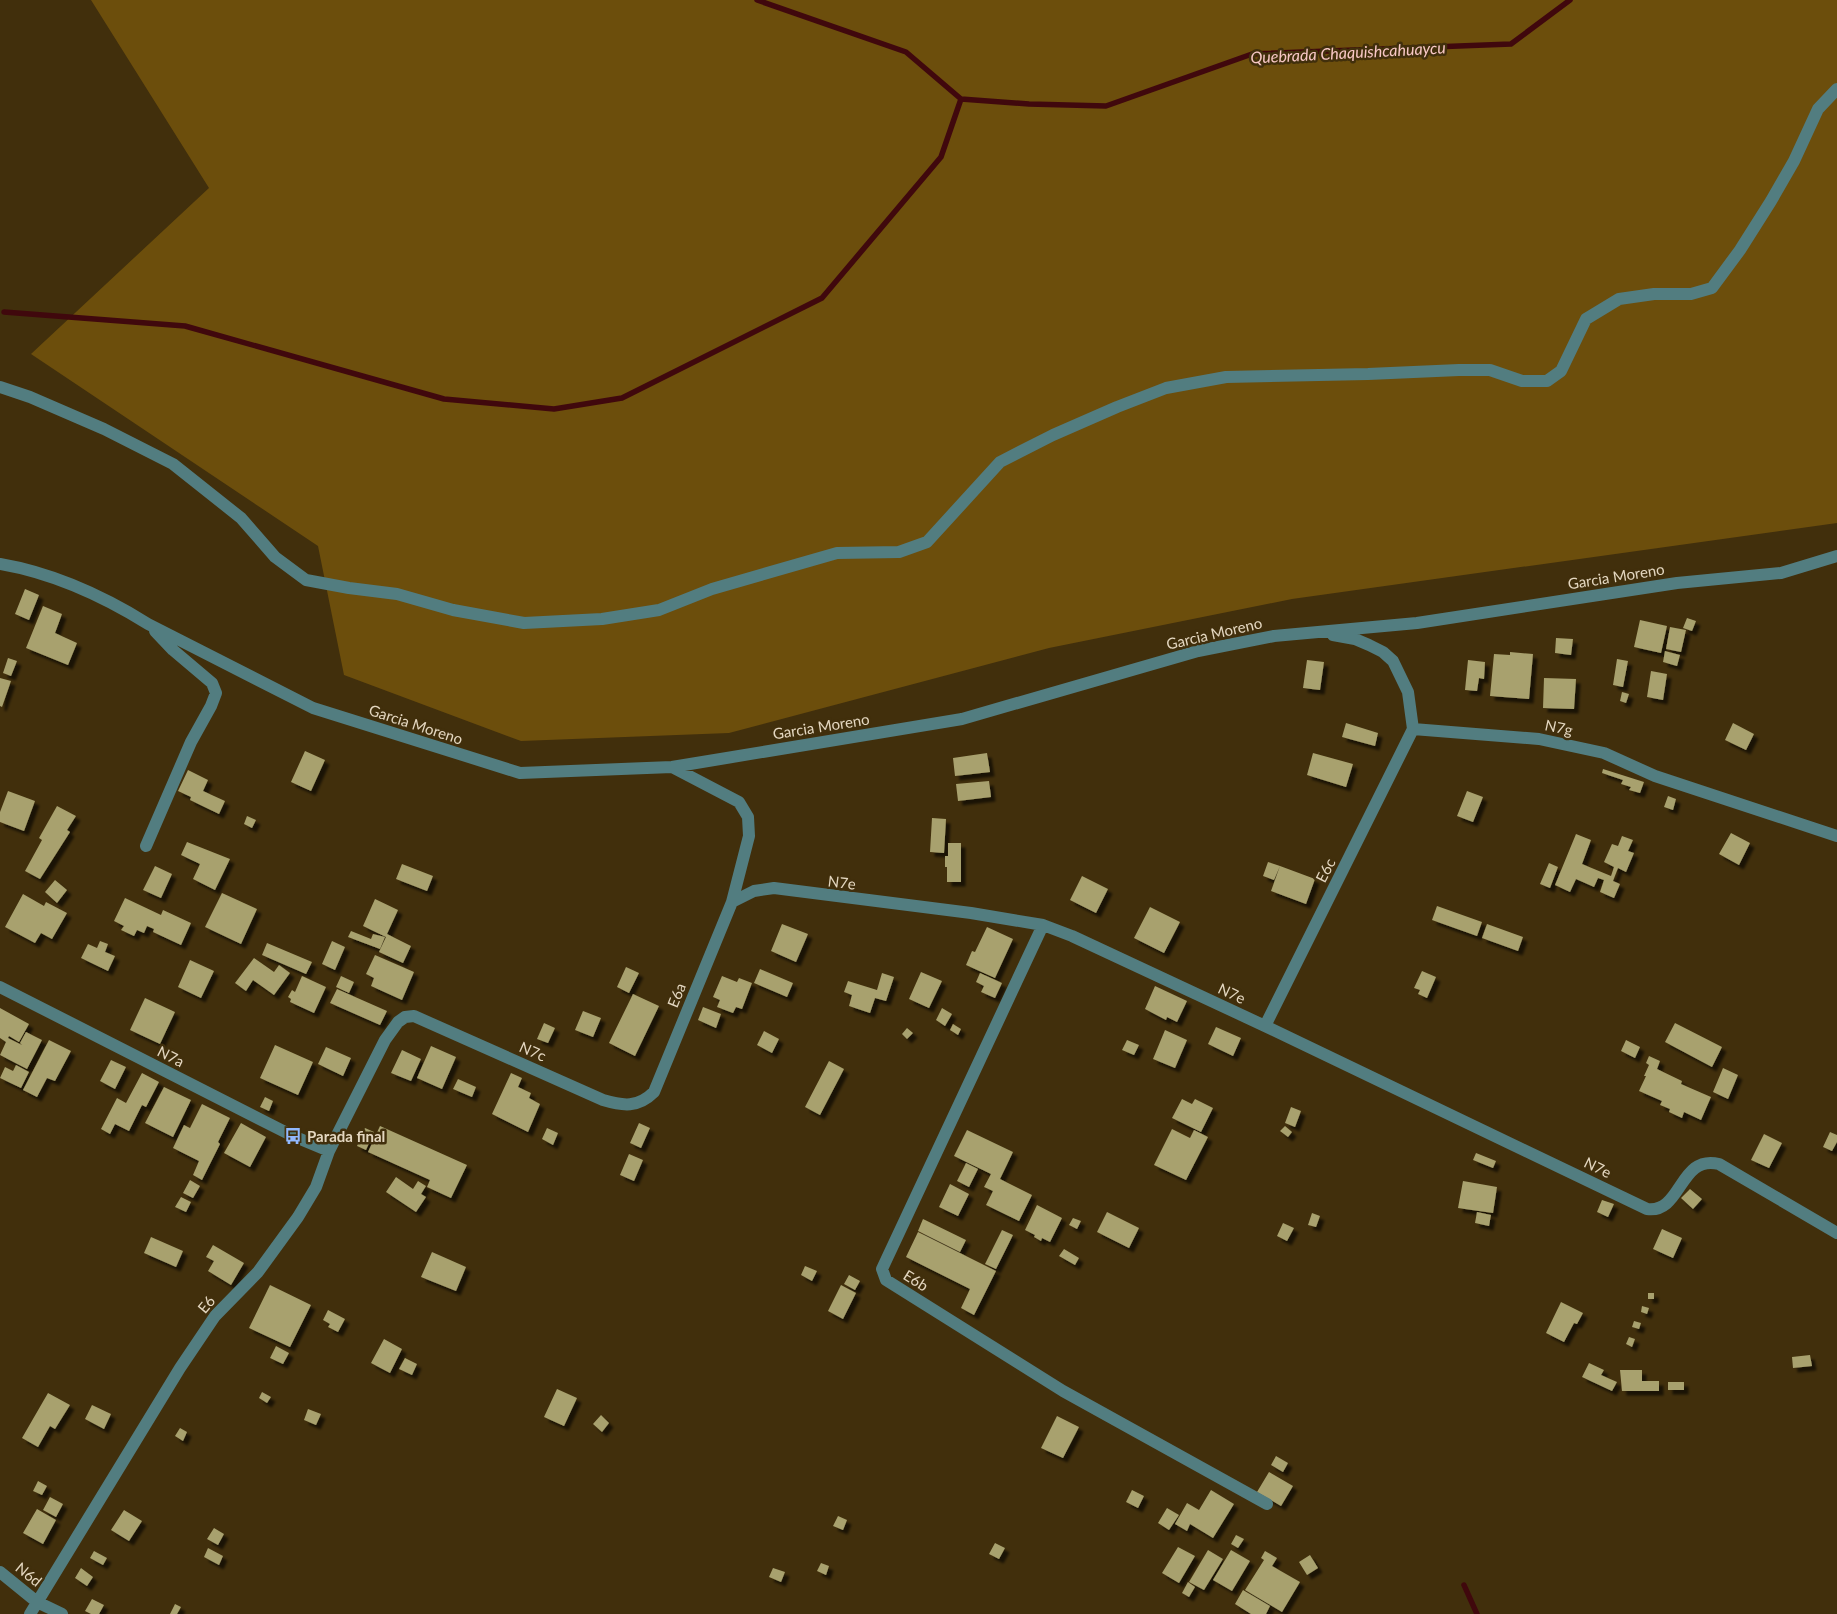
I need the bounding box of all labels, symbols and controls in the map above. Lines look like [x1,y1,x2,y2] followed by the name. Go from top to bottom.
[1250,37,1446,67] water label: Quebrada Chaquishcahuaycu
[1566,559,1666,593] street label: Garcia Moreno
[1164,613,1264,653] street label: Garcia Moreno
[367,700,465,748] street label: Garcia Moreno
[771,709,871,743] street label: Garcia Moreno
[1543,715,1575,739] street label: N7g
[1311,855,1339,885] street label: E6c
[827,871,857,893] street label: N7e
[1215,979,1249,1007] street label: N7e
[663,980,689,1010] street label: E6a
[517,1037,549,1065] street label: N7c
[155,1042,187,1070] street label: N7a
[283,1126,303,1146] bus stop icon: Parada final
[307,1127,385,1145] place label: Parada final
[1581,1153,1615,1181] street label: N7e
[900,1266,932,1294] street label: E6b
[194,1291,219,1316] street label: E6
[12,1558,46,1590] street label: N6d

